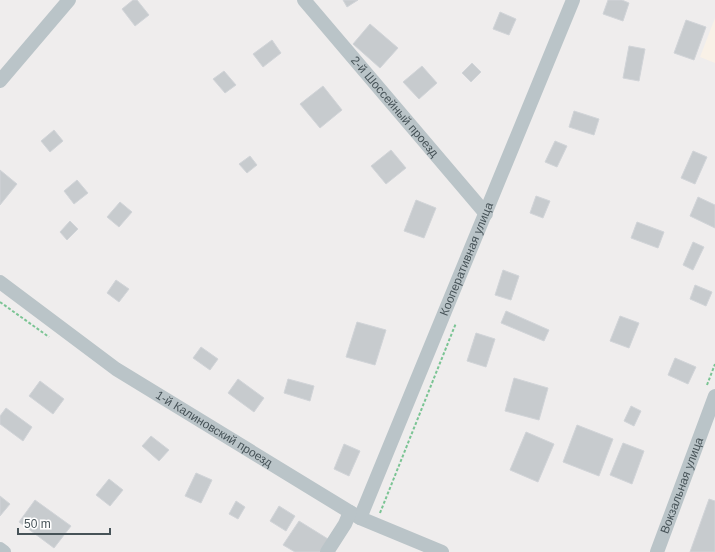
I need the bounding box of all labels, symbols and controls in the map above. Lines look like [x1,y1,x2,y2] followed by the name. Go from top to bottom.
[348,53,441,160] street label: 2-й Шоссейный проезд
[437,200,496,318] street label: Кооперативная улица
[153,388,275,470] street label: 1-й Калиновский проезд
[657,435,706,536] street label: Вокзальная улица
[18,510,110,536] scale bar
[24,517,51,531] text: 50 m

